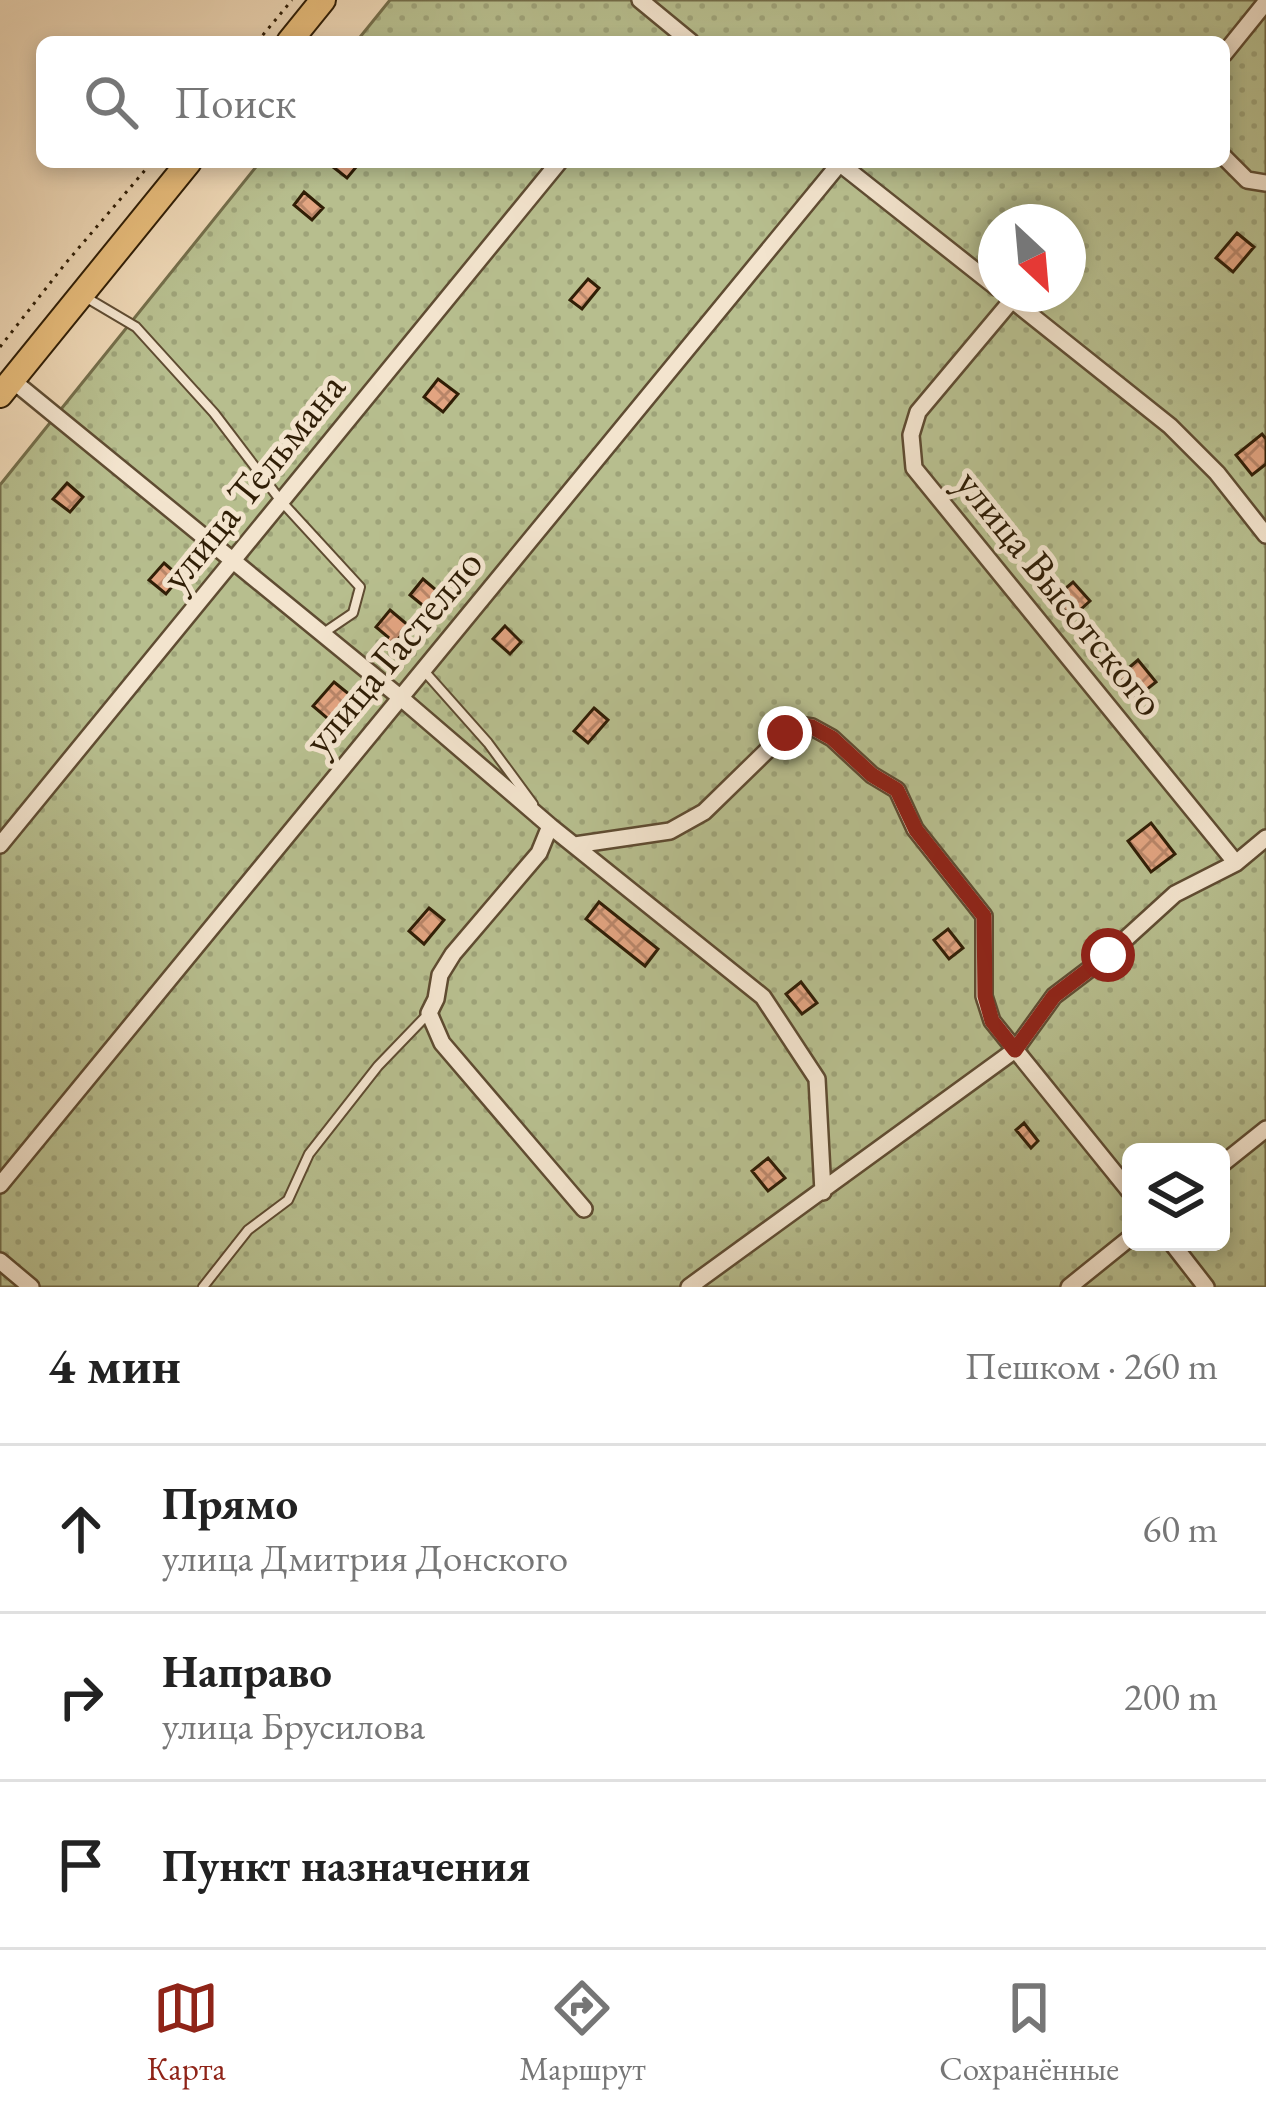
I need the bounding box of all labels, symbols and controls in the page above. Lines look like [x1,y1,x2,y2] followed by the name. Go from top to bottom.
[36,36,1230,168] search box
[78,69,144,135] icon: search
[174,73,296,131] text: Поиск
[978,204,1086,312] north arrow
[148,361,357,602] street label: улица Тельмана
[944,457,1177,727] street label: улица Высотского
[290,537,495,766] street label: улица Гастелло
[758,706,812,760] route end
[1081,928,1135,982] route start
[1122,1143,1230,1251] map controls
[1122,1143,1230,1251] button: layers
[48,1332,181,1398] text: 4 мин
[965,1340,1218,1391] text: Пешком · 260 m
[162,1474,298,1532] text: Прямо
[48,1496,114,1562] icon: ahead
[1142,1503,1218,1554] text: 60 m
[162,1532,568,1583] text: улица Дмитрия Донского
[162,1642,332,1700] text: Направо
[48,1664,114,1730] icon: right
[1124,1671,1218,1722] text: 200 m
[162,1700,425,1751] text: улица Брусилова
[48,1832,114,1898] icon: arrive
[162,1836,531,1894] text: Пункт назначения
[147,1975,226,2090] tab: Карта
[519,1975,646,2090] tab: Маршрут
[939,1975,1119,2090] tab: Сохранённые

